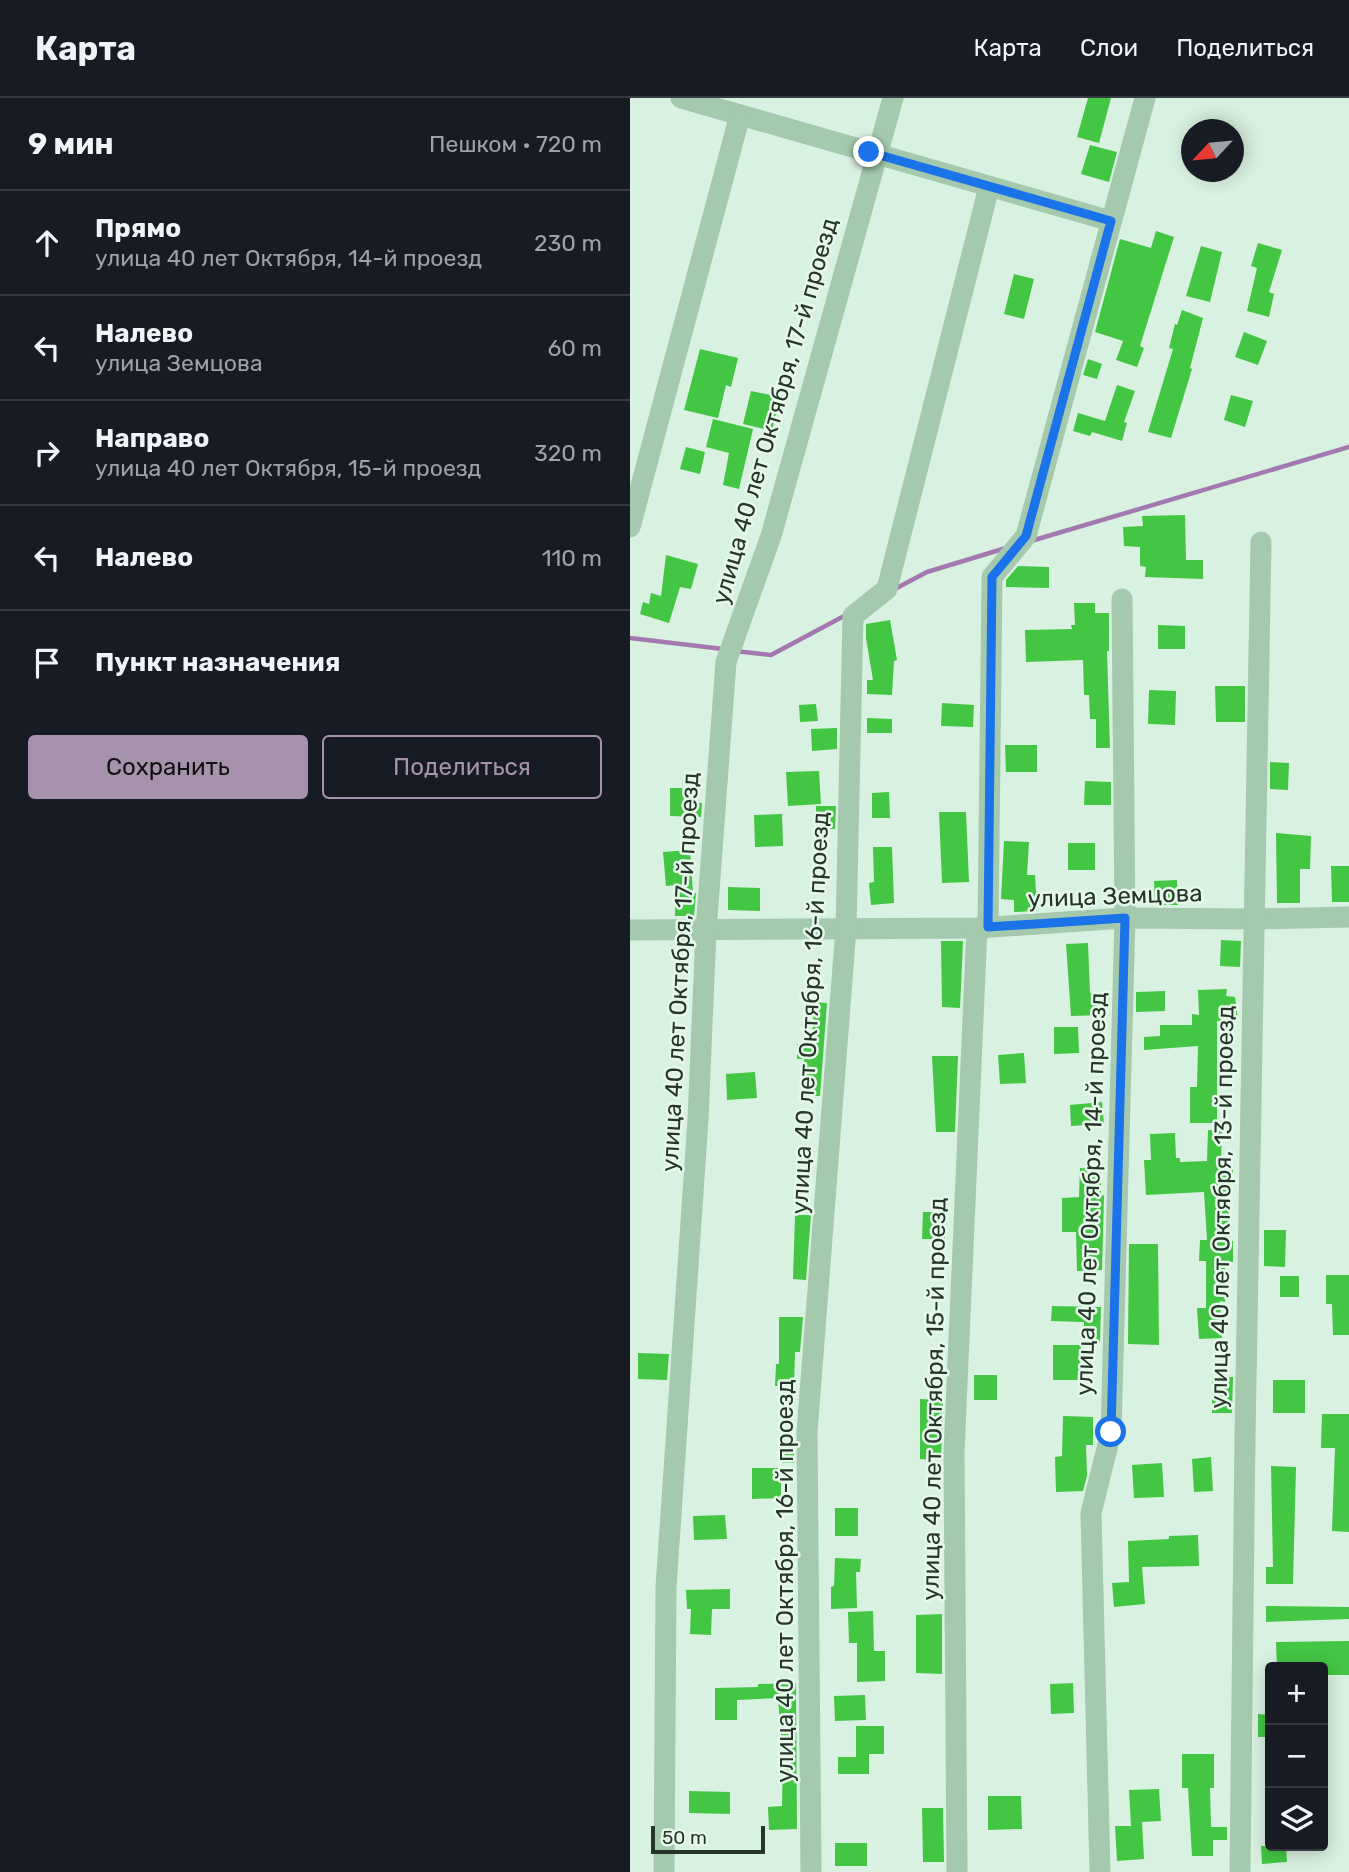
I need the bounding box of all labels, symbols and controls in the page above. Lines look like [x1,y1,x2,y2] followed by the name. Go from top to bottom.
[35,29,136,68] text: Карта
[973,34,1042,62] text: Карта
[1080,34,1138,62] text: Слои
[1176,34,1314,62] text: Поделиться
[1181,119,1244,182] north arrow
[28,126,114,162] text: 9 мин
[429,130,602,158] text: Пешком · 720 m
[853,136,884,167] route end
[95,213,181,244] text: Прямо
[706,215,844,607] street label: улица 40 лет Октября, 17-й проезд
[28,224,66,262] icon: ahead
[534,229,602,257] text: 230 m
[95,244,482,272] text: улица 40 лет Октября, 14-й проезд
[95,318,193,349] text: Налево
[28,329,66,367] icon: left
[547,334,602,362] text: 60 m
[95,349,263,377] text: улица Земцова
[95,423,209,454] text: Направо
[28,434,66,472] icon: right
[534,439,602,467] text: 320 m
[95,454,481,482] text: улица 40 лет Октября, 15-й проезд
[28,539,66,577] icon: left
[95,542,193,573] text: Налево
[542,544,602,572] text: 110 m
[28,644,66,682] icon: arrive
[95,647,340,678] text: Пункт назначения
[28,735,308,799] button: Сохранить
[322,735,602,799] button: Поделиться
[656,771,704,1173] street label: улица 40 лет Октября, 17-й проезд
[785,811,835,1215] street label: улица 40 лет Октября, 16-й проезд
[1027,879,1203,913] street label: улица Земцова
[1070,992,1112,1396] street label: улица 40 лет Октября, 14-й проезд
[1204,1005,1240,1409] street label: улица 40 лет Октября, 13-й проезд
[916,1197,952,1601] street label: улица 40 лет Октября, 15-й проезд
[771,1379,799,1783] street label: улица 40 лет Октября, 16-й проезд
[1095,1416,1126,1447] route start
[1265,1662,1328,1851] map controls
[1265,1662,1328,1725] button: +
[1265,1725,1328,1788] button: −
[1265,1788,1328,1851] button: layers
[651,1823,765,1855] scale bar
[662,1826,707,1849] text: 50 m

